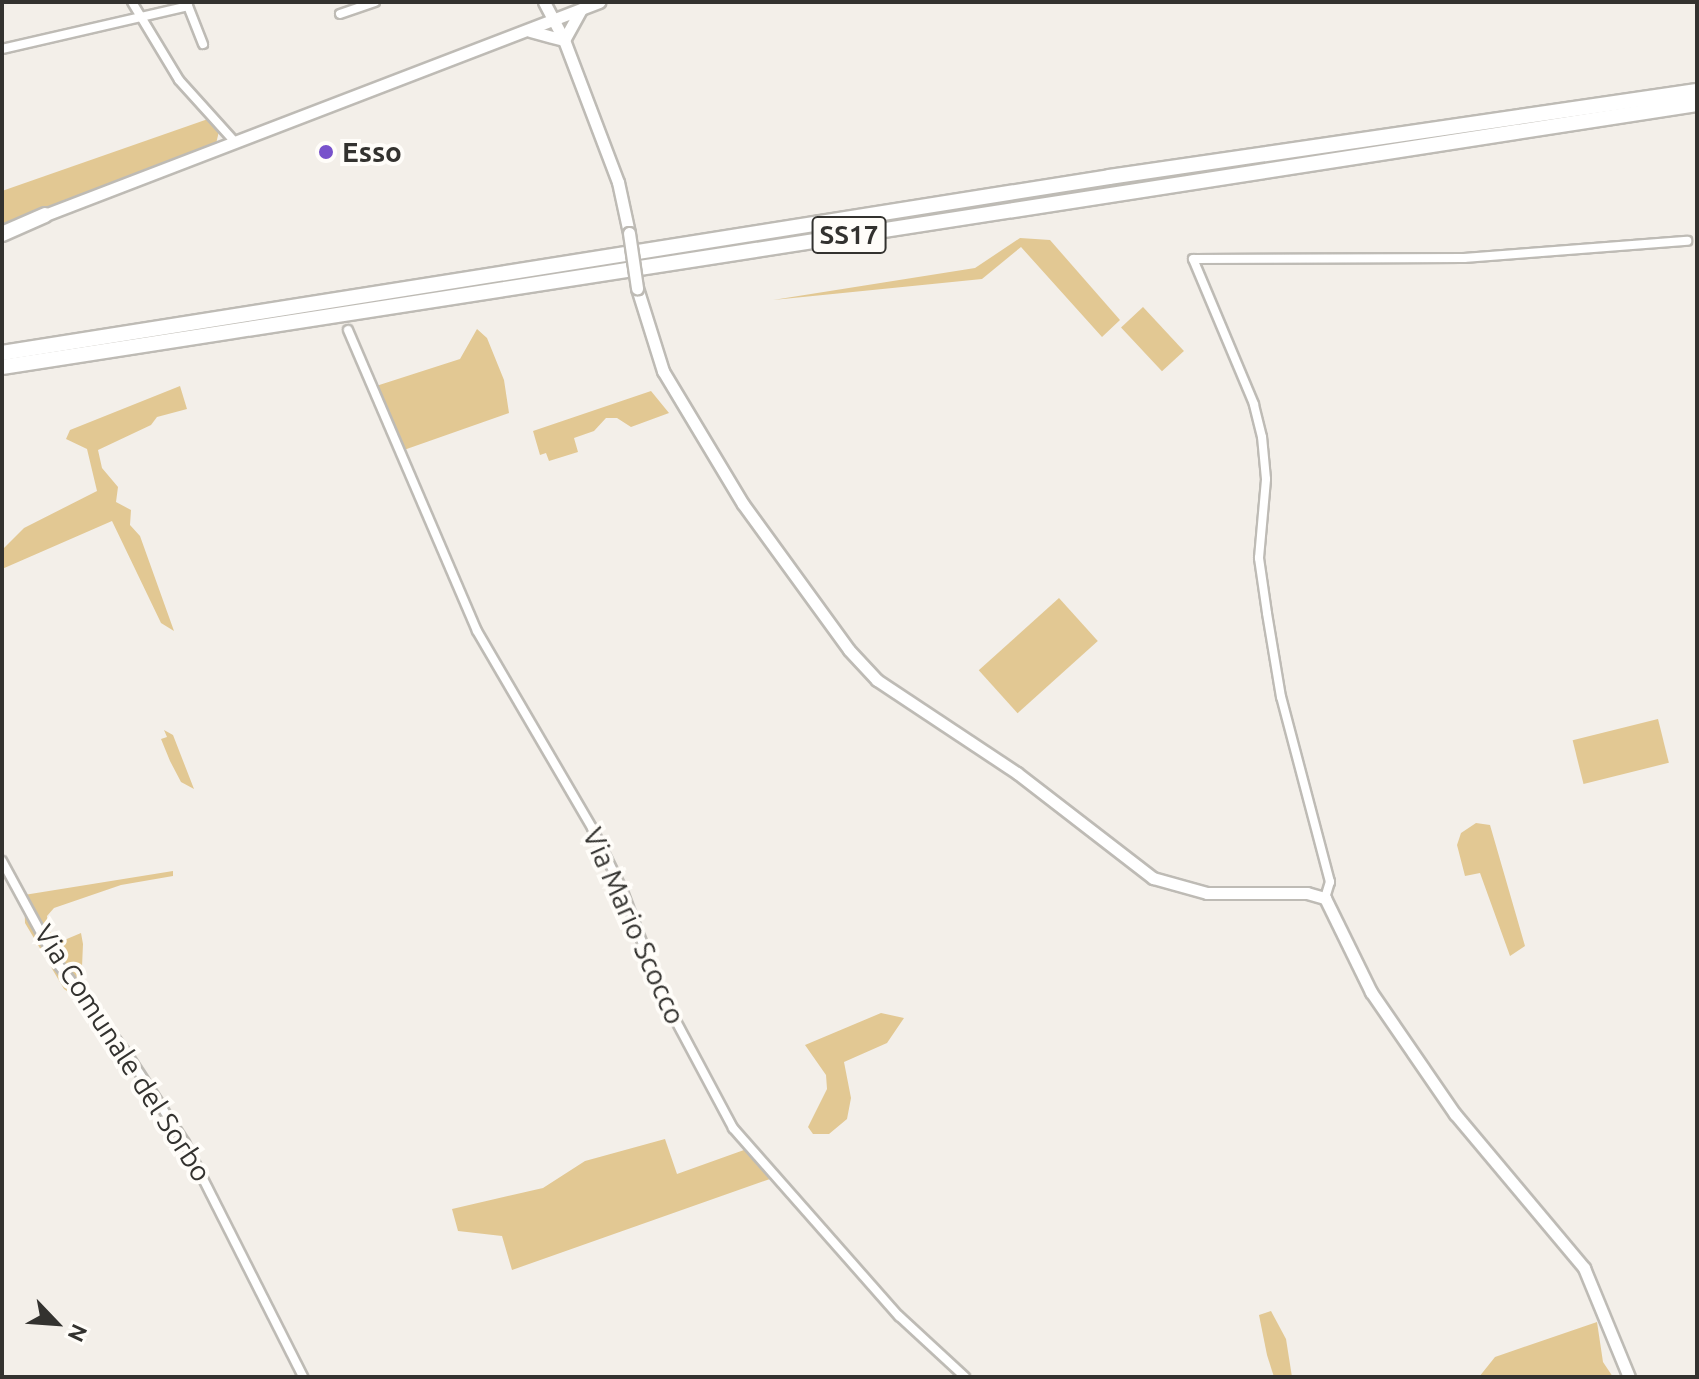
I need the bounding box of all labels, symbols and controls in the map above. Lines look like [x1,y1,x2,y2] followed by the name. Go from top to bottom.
[342,135,402,169] place label: Esso
[317,143,335,161] marker: Esso
[811,213,887,257] road number: SS17
[576,823,692,1029] street label: Via Mario Scocco
[27,918,219,1188] street label: Via Comunale del Sorbo
[16,1283,96,1363] north arrow
[63,1321,93,1346] text: N

